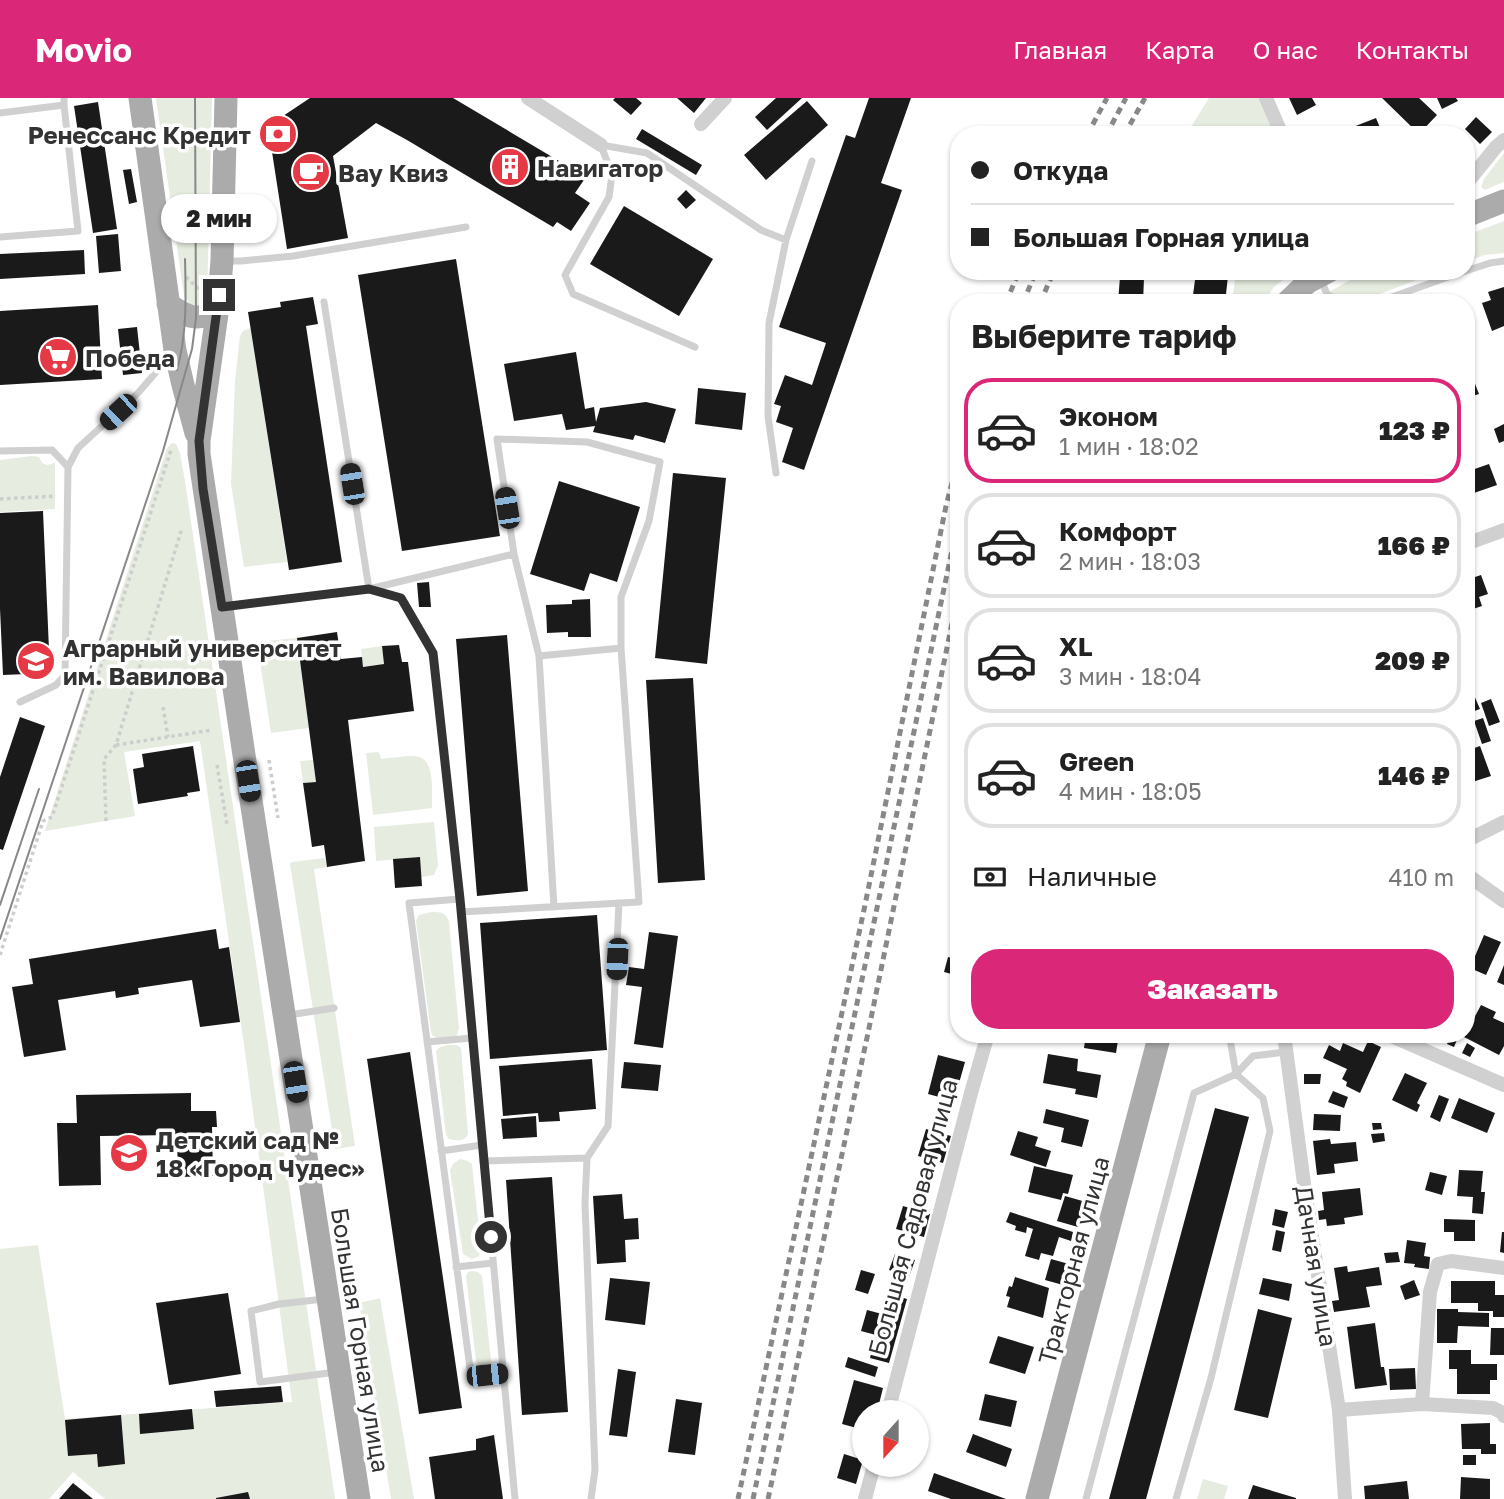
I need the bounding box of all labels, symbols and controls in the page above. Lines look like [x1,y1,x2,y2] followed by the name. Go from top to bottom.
[35,30,132,69] text: Movio
[1013,35,1107,64] text: Главная
[1145,35,1215,64] text: Карта
[1253,35,1318,64] text: О нас
[1356,35,1469,64] text: Контакты
[257,113,299,155] bank icon: Ренессанс Кредит
[28,120,251,149] place label: Ренессанс Кредит
[489,146,531,188] building icon: Навигатор
[290,151,332,193] cafe icon: Вау Квиз
[537,153,663,182] place label: Навигатор
[1013,155,1108,186] text: Откуда
[338,158,448,187] place label: Вау Квиз
[161,194,277,242] callout: 2 мин
[186,204,252,232] text: 2 мин
[1013,222,1309,253] text: Большая Горная улица
[203,279,235,311] route end
[971,317,1237,355] text: Выберите тариф
[37,336,79,378] supermarket icon: Победа
[85,343,175,372] place label: Победа
[96,390,141,434] car
[975,399,1038,462] icon: car
[1059,401,1158,432] text: Эконом
[1379,415,1450,446] text: 123 ₽
[1059,432,1199,460] text: 1 мин · 18:02
[339,462,366,506] car
[494,486,521,530] car
[975,514,1038,577] icon: car
[1059,516,1177,547] text: Комфорт
[1378,530,1450,561] text: 166 ₽
[1059,547,1201,575] text: 2 мин · 18:03
[975,629,1038,692] icon: car
[1059,631,1093,662] text: XL
[63,633,342,690] place label: Аграрный университет им. Вавилова
[15,640,57,682] school or university icon: Аграрный университет им. Вавилова
[1375,645,1450,676] text: 209 ₽
[1059,662,1202,690] text: 3 мин · 18:04
[975,744,1038,807] icon: car
[1059,746,1134,777] text: Green
[235,759,262,803] car
[1378,760,1450,791] text: 146 ₽
[1059,777,1202,805] text: 4 мин · 18:05
[971,858,1009,896] icon: cash
[1027,861,1157,892] text: Наличные
[1388,863,1454,891] text: 410 m
[606,937,629,981] car
[971,949,1454,1029] button: Заказать
[282,1060,309,1104] car
[861,1075,963,1359] street label: Большая Садовая улица
[156,1125,365,1182] place label: Детский сад № 18 «Город Чудес»
[108,1132,150,1174] school or university icon: Детский сад № 18 «Город Чудес»
[1031,1153,1115,1367] street label: Тракторная улица
[1290,1183,1344,1349] street label: Дачная улица
[326,1206,396,1474] street label: Большая Горная улица
[475,1221,507,1253] route start
[466,1362,509,1388] car
[852,1400,929,1477] north arrow
[852,1400,929,1477] map controls

